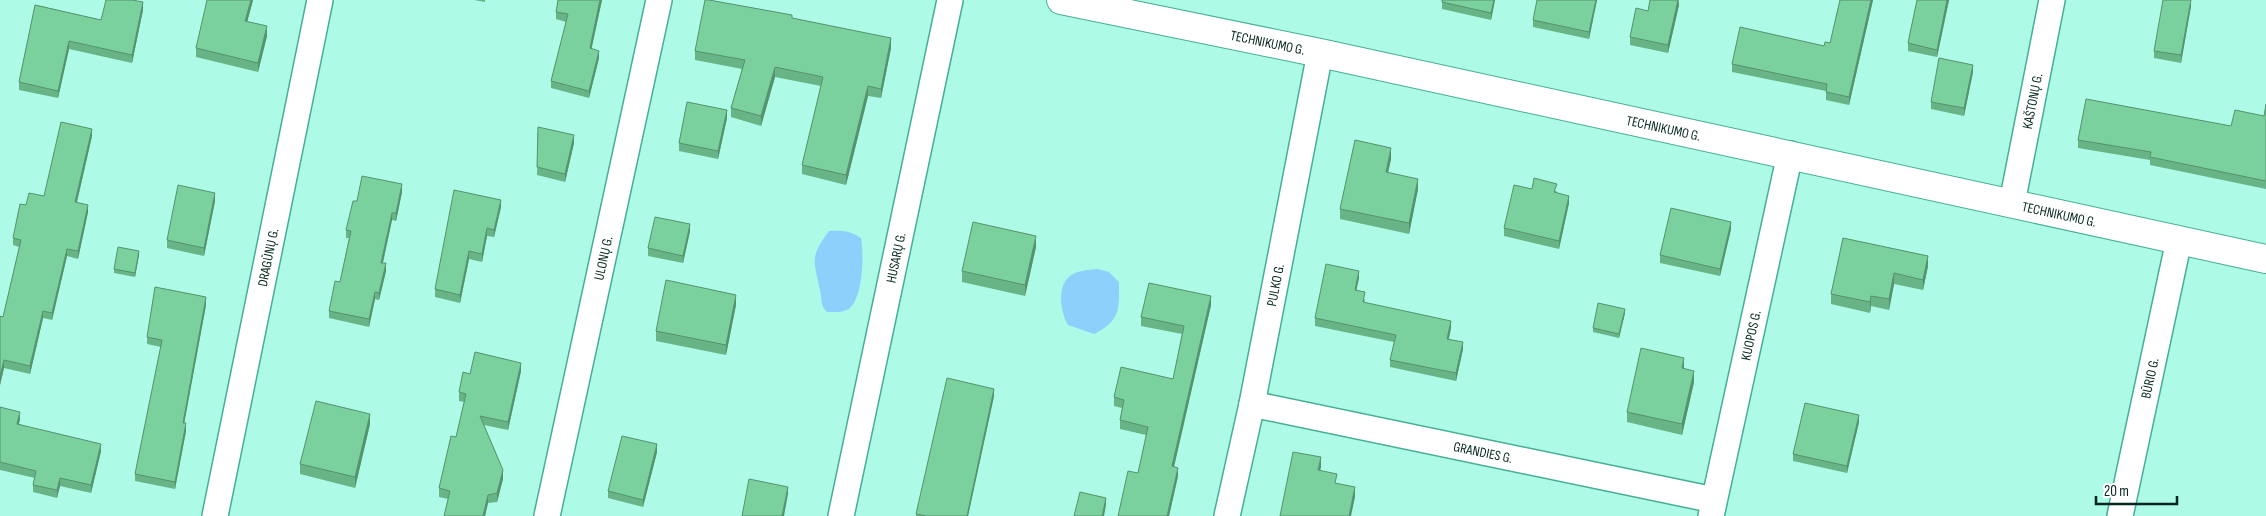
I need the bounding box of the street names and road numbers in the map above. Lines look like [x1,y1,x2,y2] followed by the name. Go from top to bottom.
[1229,27,1306,59] street label: TECHNIKUMO G.
[2019,72,2046,130] street label: KAŠTONŲ G.
[1625,112,1702,145] street label: TECHNIKUMO G.
[2020,198,2098,231] street label: TECHNIKUMO G.
[254,227,282,288] street label: DRAGŪNŲ G.
[882,231,910,285] street label: HUSARŲ G.
[590,234,617,282] street label: ULONŲ G.
[1263,262,1288,308] street label: PULKO G.
[1737,309,1765,362] street label: KUOPOS G.
[2137,356,2163,400] street label: BŪRIO G.
[1452,438,1514,467] street label: GRANDIES G.

